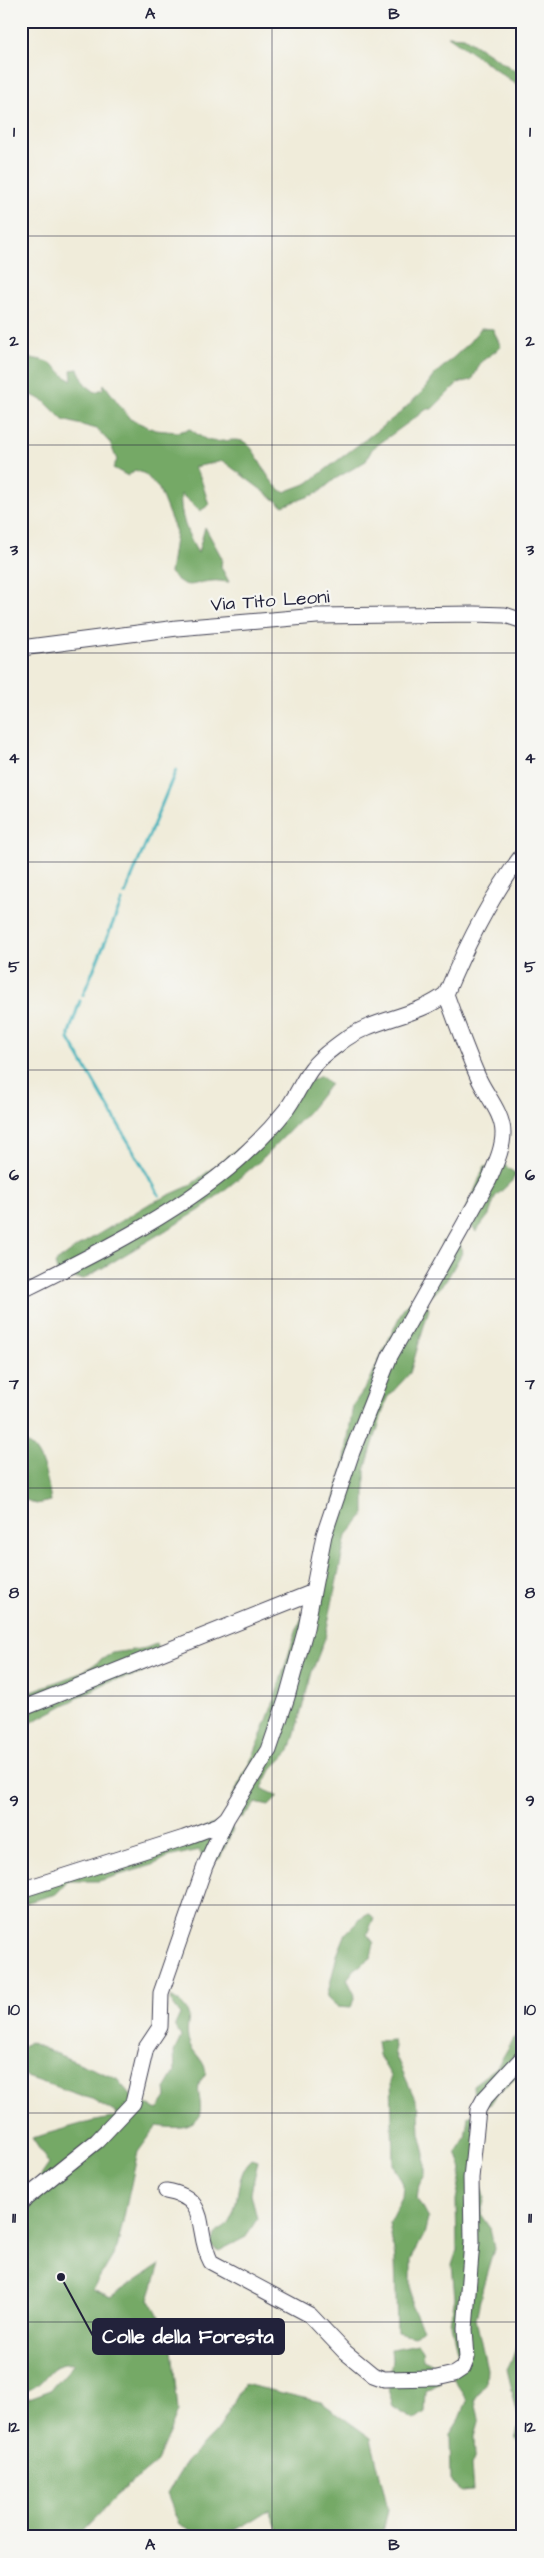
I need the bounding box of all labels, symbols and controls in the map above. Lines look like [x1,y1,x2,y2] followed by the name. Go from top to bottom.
[145,3,156,25] text: A
[388,3,400,25] text: B
[13,121,16,143] text: 1
[529,121,532,143] text: 1
[8,330,19,352] text: 2
[524,330,535,352] text: 2
[9,539,19,561] text: 3
[525,539,535,561] text: 3
[210,583,331,619] street label: Via Tito Leoni
[9,747,20,769] text: 4
[525,747,536,769] text: 4
[8,956,20,978] text: 5
[524,956,536,978] text: 5
[9,1164,19,1186] text: 6
[525,1164,535,1186] text: 6
[8,1373,19,1395] text: 7
[524,1373,535,1395] text: 7
[9,1582,20,1604] text: 8
[525,1582,536,1604] text: 8
[9,1790,19,1812] text: 9
[525,1790,535,1812] text: 9
[8,1999,20,2021] text: 10
[524,1999,536,2021] text: 10
[12,2207,17,2229] text: 11
[528,2207,533,2229] text: 11
[93,2319,284,2354] callout: Colle della Foresta
[102,2323,274,2351] text: Colle della Foresta
[8,2416,20,2438] text: 12
[524,2416,536,2438] text: 12
[145,2534,156,2556] text: A
[388,2534,400,2556] text: B

